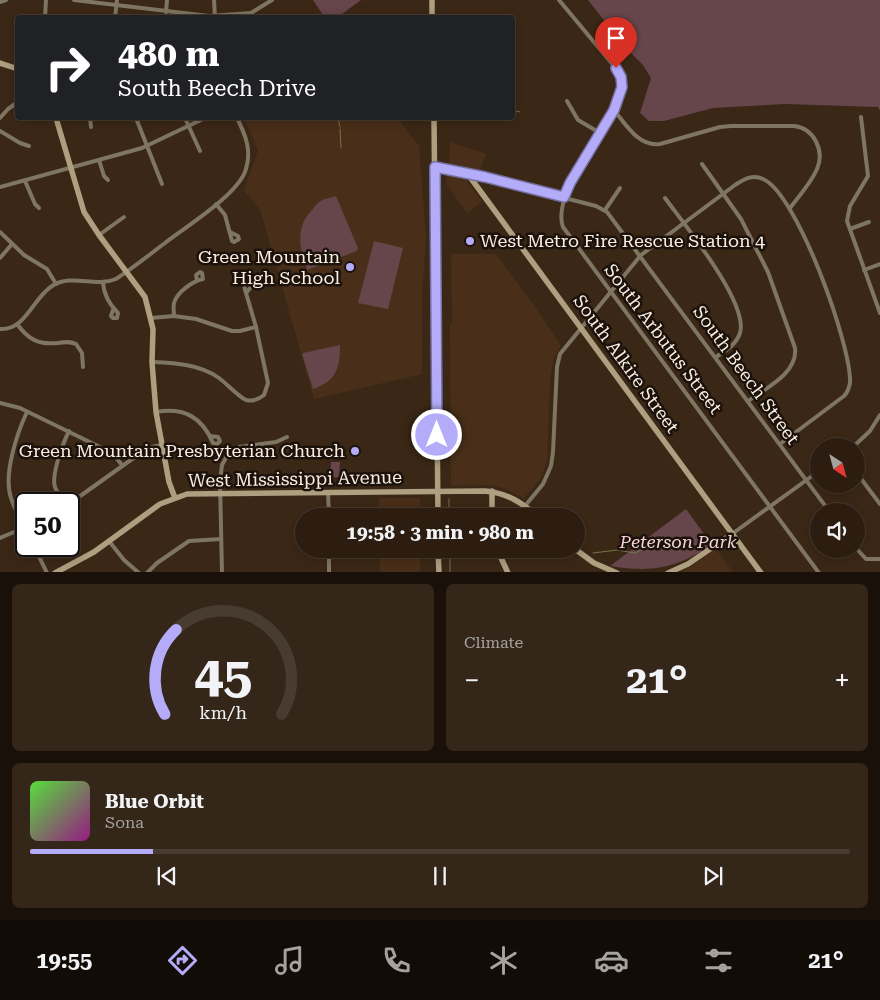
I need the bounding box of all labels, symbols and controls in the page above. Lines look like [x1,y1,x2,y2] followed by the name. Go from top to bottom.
[595,17,637,68] pin
[602,24,630,52] icon: arrive
[118,34,219,75] text: 480 m
[35,35,100,100] icon: right
[118,76,316,101] text: South Beech Drive
[480,230,765,251] place label: West Metro Fire Rescue Station 4
[464,235,476,247] marker: West Metro Fire Rescue Station 4
[198,246,340,288] place label: Green Mountain High School
[600,260,727,418] street label: South Arbutus Street
[344,261,356,273] marker: Green Mountain High School
[569,291,684,437] street label: South Alkire Street
[689,301,804,449] street label: South Beech Street
[410,408,462,460] position arrow
[810,438,865,492] north arrow
[810,438,865,558] map controls
[19,440,345,461] place label: Green Mountain Presbyterian Church
[349,445,361,457] marker: Green Mountain Presbyterian Church
[188,466,402,491] street label: West Mississippi Avenue
[15,492,80,557] speed limit sign: 50
[810,503,865,558] button: sound
[346,521,534,544] text: 19:58 · 3 min · 980 m
[619,531,737,552] park label: Peterson Park
[464,633,523,652] text: Climate
[194,645,252,706] text: 45
[626,658,688,702] text: 21°
[464,664,480,697] text: −
[834,664,850,697] text: +
[199,702,247,723] text: km/h
[105,790,204,813] text: Blue Orbit
[105,813,144,832] text: Sona
[153,862,181,890] icon: previous
[426,862,454,890] icon: pause
[699,862,727,890] icon: next
[165,943,200,978] icon: directions
[272,943,307,978] icon: music
[379,943,414,978] icon: phone
[486,943,521,978] icon: climate
[594,943,629,978] icon: car
[701,943,736,978] icon: filters
[36,948,92,973] text: 19:55
[808,948,844,973] text: 21°

